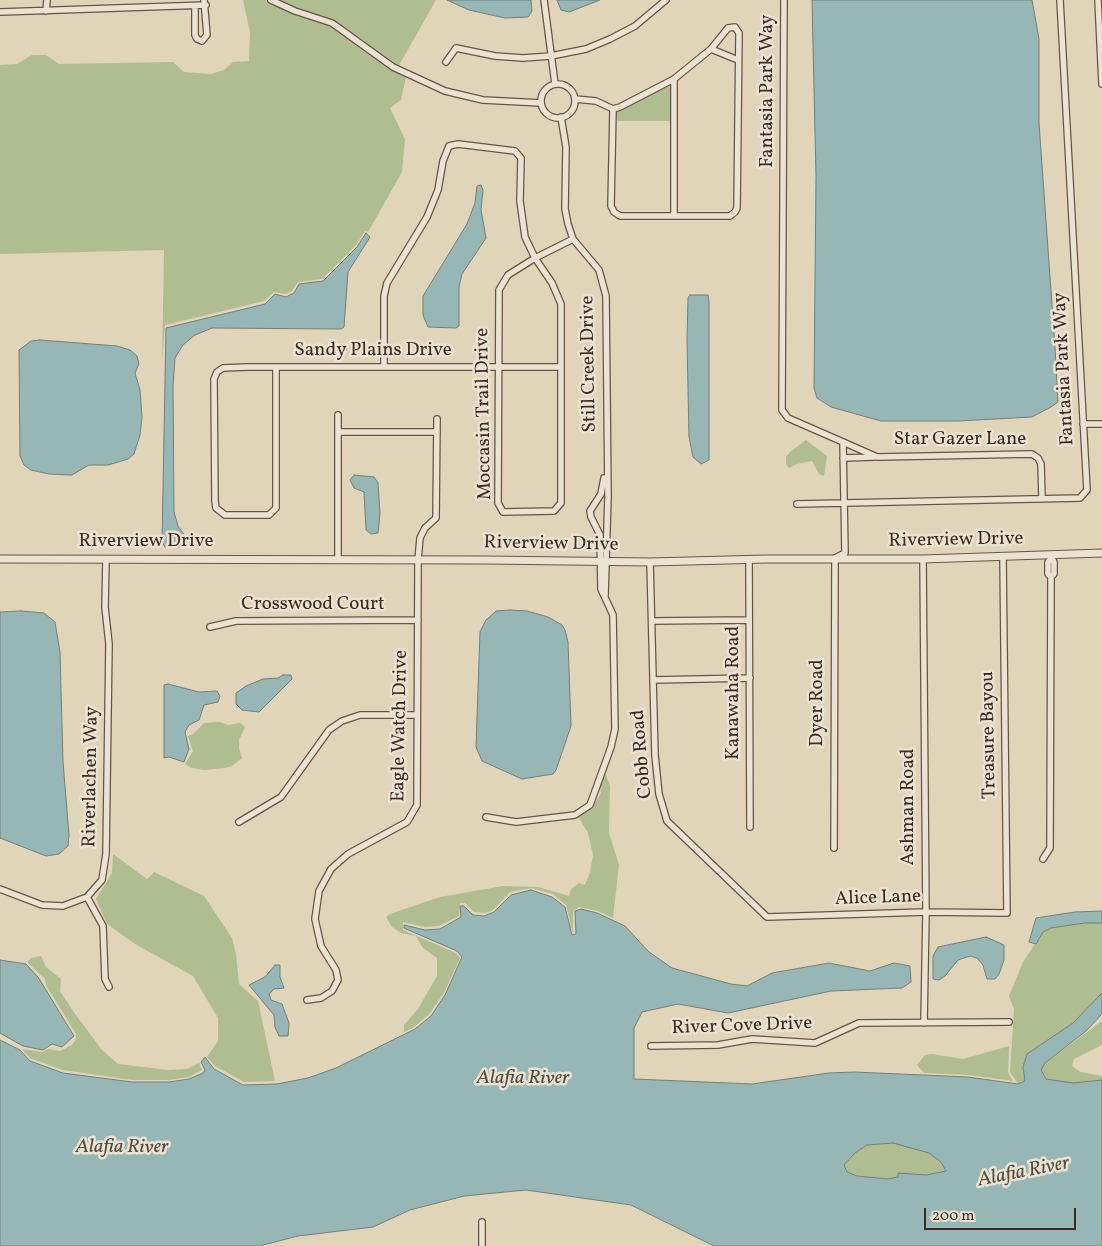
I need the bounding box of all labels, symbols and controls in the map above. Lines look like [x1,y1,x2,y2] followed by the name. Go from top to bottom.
[758,14,780,168] street label: Fantasia Park Way
[1050,292,1080,446] street label: Fantasia Park Way
[577,295,603,433] street label: Still Creek Drive
[472,328,498,500] street label: Moccasin Trail Drive
[294,341,452,363] street label: Sandy Plains Drive
[894,430,1026,452] street label: Star Gazer Lane
[888,528,1024,554] street label: Riverview Drive
[79,532,213,554] street label: Riverview Drive
[483,532,619,558] street label: Riverview Drive
[241,595,385,617] street label: Crosswood Court
[724,626,746,760] street label: Kanawaha Road
[388,650,414,802] street label: Eagle Watch Drive
[808,659,830,747] street label: Dyer Road
[977,671,1003,799] street label: Treasure Bayou
[79,706,105,848] street label: Riverlachen Way
[628,708,658,800] street label: Cobb Road
[899,748,921,866] street label: Ashman Road
[834,886,922,912] street label: Alice Lane
[671,1013,813,1041] street label: River Cove Drive
[477,1067,569,1091] water label: Alafia River
[76,1136,168,1160] water label: Alafia River
[976,1152,1072,1194] water label: Alafia River
[927,1198,1080,1230] scale bar
[932,1206,975,1227] text: 200 m

